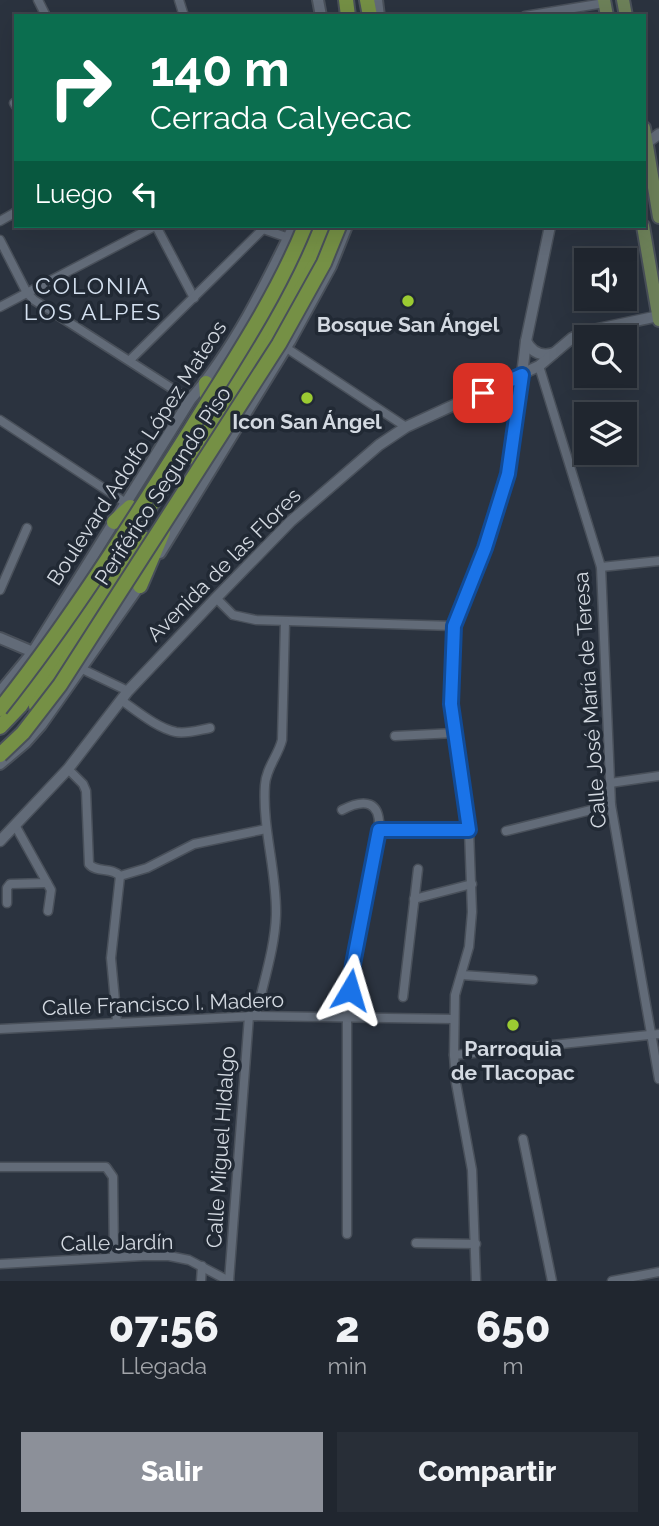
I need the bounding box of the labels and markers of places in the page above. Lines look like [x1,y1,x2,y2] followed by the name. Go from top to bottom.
[400,293,416,309] marker: Bosque San Ángel
[317,312,500,337] place label: Bosque San Ángel
[453,363,513,423] pin
[299,390,315,406] marker: Icon San Ángel
[232,409,382,434] place label: Icon San Ángel
[505,1017,521,1033] marker: Parroquia de Tlacopac
[451,1036,575,1085] place label: Parroquia de Tlacopac

